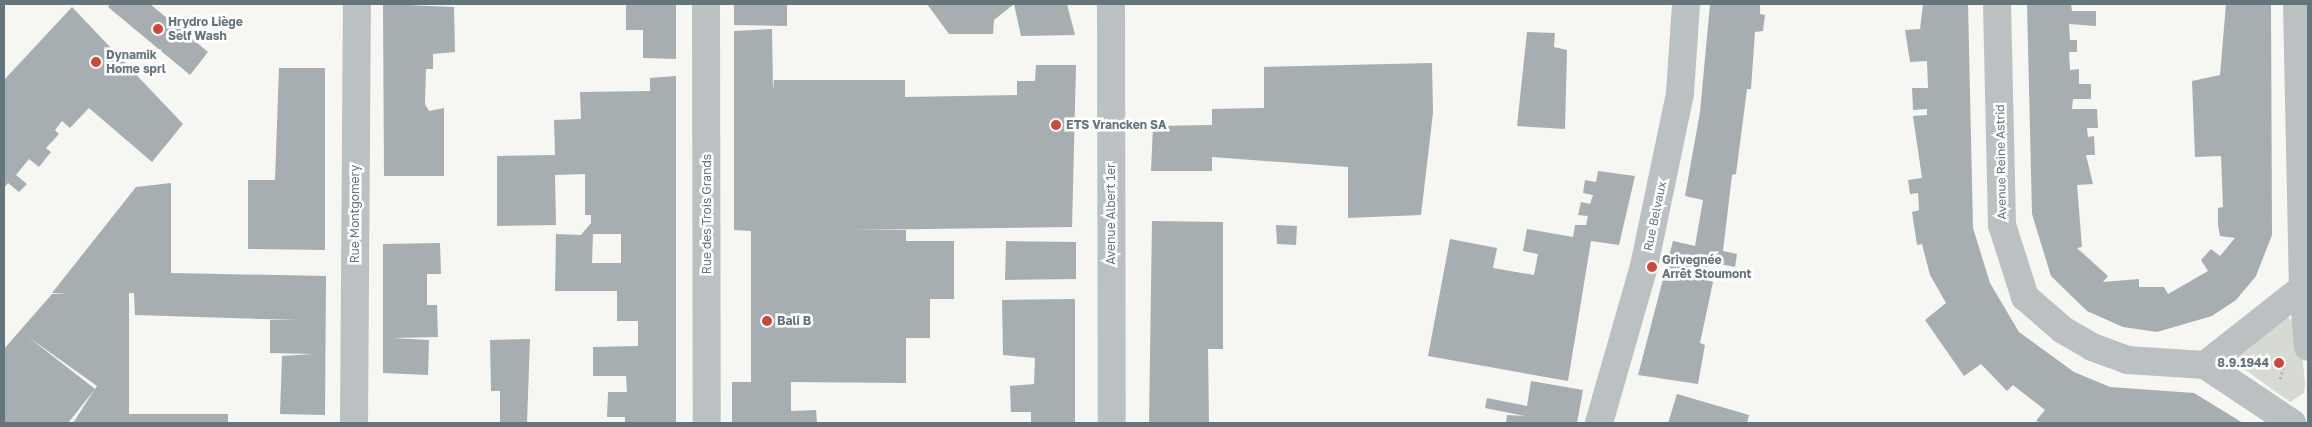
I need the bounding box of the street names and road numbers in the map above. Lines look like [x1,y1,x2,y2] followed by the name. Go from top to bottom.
[1993,104,2009,220] street label: Avenue Reine Astrid
[700,154,714,274] street label: Rue des Trois Grands
[1104,163,1118,265] street label: Avenue Albert 1er
[348,165,362,263] street label: Rue Montgomery
[1641,180,1669,252] street label: Rue Belvaux

